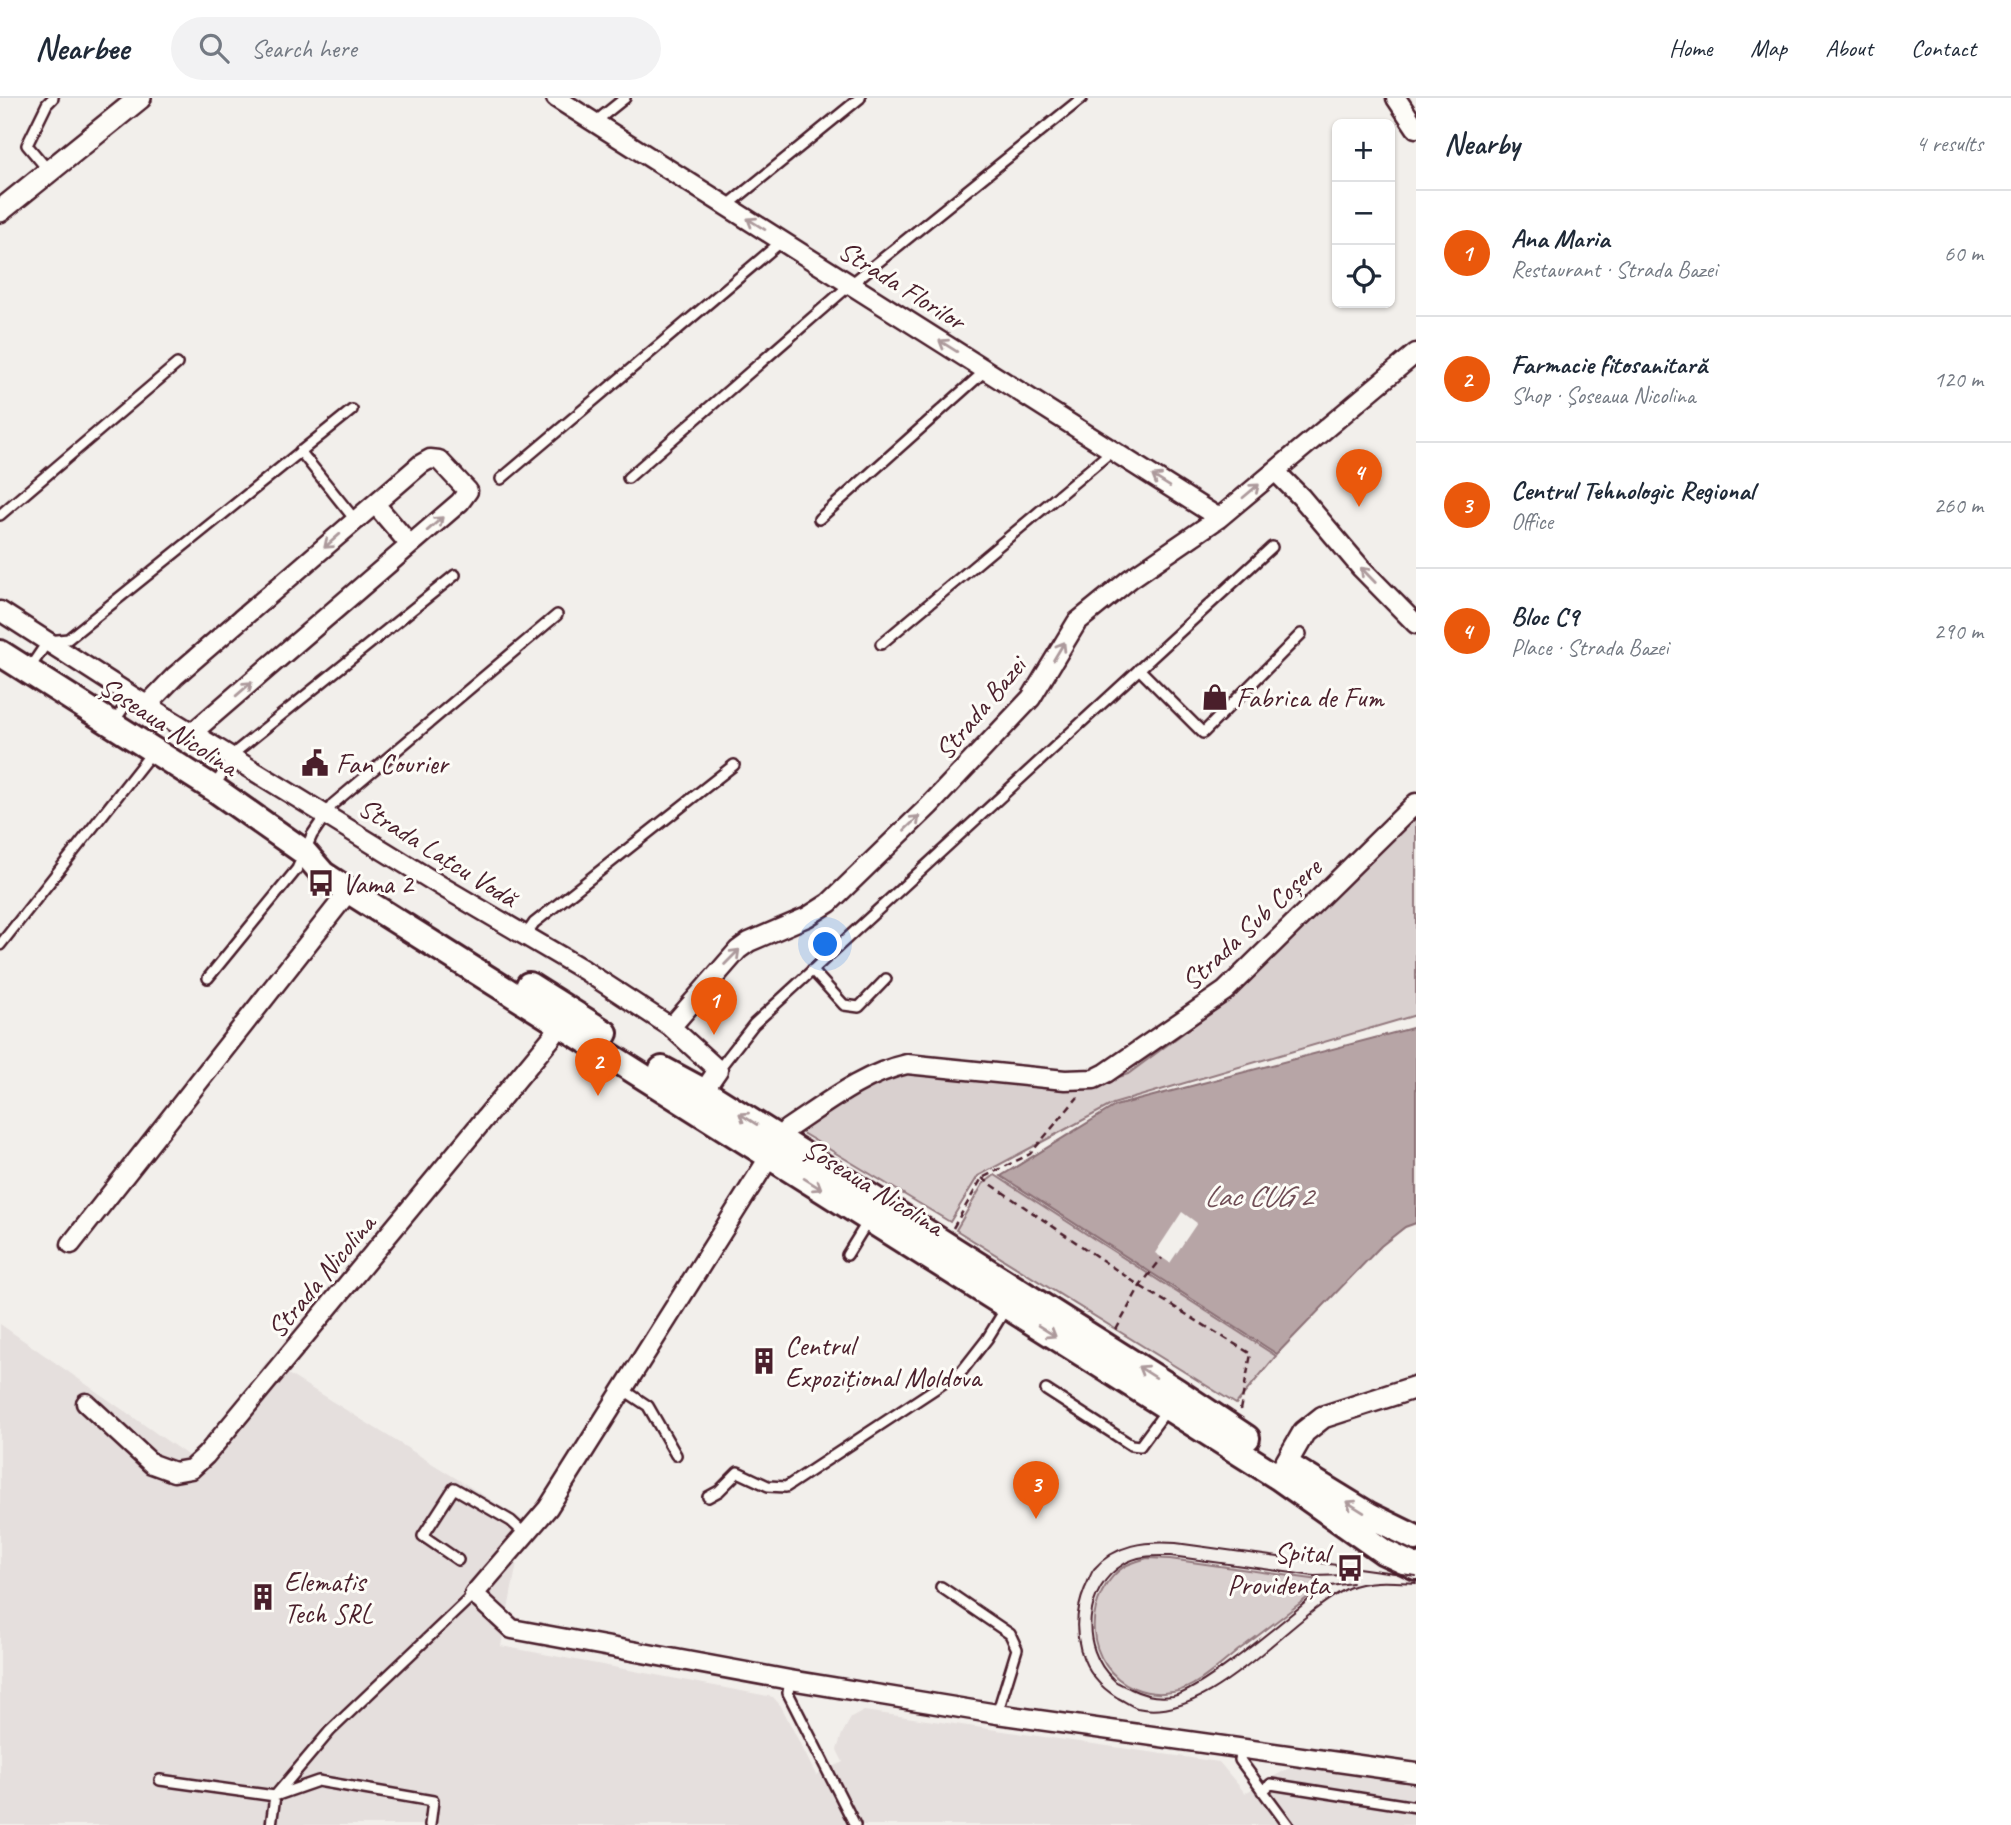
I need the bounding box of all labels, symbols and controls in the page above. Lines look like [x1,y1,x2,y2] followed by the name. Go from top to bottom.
[171,17,661,80] search box
[35,27,129,69] text: Nearbee
[195,29,233,67] icon: search
[251,32,357,65] text: Search here
[1669,33,1712,63] text: Home
[1750,33,1787,63] text: Map
[1825,33,1873,63] text: About
[1911,33,1976,63] text: Contact
[1332,119,1395,308] map controls
[1332,119,1395,182] button: +
[1444,125,1520,163] text: Nearby
[1916,129,1983,158] text: 4 results
[1332,182,1395,245] button: −
[747,217,767,231] one-way arrow
[1511,222,1610,255] text: Ana Maria
[832,232,974,339] street label: Strada Florilor
[1462,239,1472,268] text: 1
[1944,239,1983,268] text: 60 m
[1332,245,1395,308] button: locate
[1511,255,1717,284] text: Restaurant · Strada Bazei
[939,339,959,353] one-way arrow
[1511,348,1707,381] text: Farmacie fitosanitară
[1462,365,1472,394] text: 2
[1934,365,1983,394] text: 120 m
[1511,381,1695,410] text: Shop · Șoseaua Nicolina
[1336,449,1382,507] pin: 4
[1152,474,1172,488] one-way arrow
[1511,474,1754,507] text: Centrul Tehnologic Regional
[1242,483,1260,499] one-way arrow
[1462,491,1472,520] text: 3
[1934,491,1983,520] text: 260 m
[1511,507,1553,536] text: Office
[425,516,443,532] one-way arrow
[323,533,341,549] one-way arrow
[1359,567,1376,584] one-way arrow
[1511,600,1579,633] text: Bloc C9
[1462,617,1472,646] text: 4
[1934,617,1983,646] text: 290 m
[1511,633,1669,662] text: Place · Strada Bazei
[1053,641,1067,661] one-way arrow
[927,646,1036,767] street label: Strada Bazei
[93,668,247,785] street label: Șoseaua Nicolina
[1236,680,1385,715] place label: Fabrica de Fum
[235,681,253,697] one-way arrow
[1200,682,1230,712] shop icon: Fabrica de Fum
[336,746,450,781] place label: Fan Courier
[300,748,330,778] public building icon: Fan Courier
[352,789,526,916] street label: Strada Lațcu Vodă
[903,814,920,831] one-way arrow
[1174,849,1330,998] street label: Strada Sub Coșere
[342,866,415,901] place label: Vama 2
[306,868,336,898] bus stop icon: Vama 2
[808,927,842,961] your location
[723,949,740,966] one-way arrow
[691,977,737,1035] pin: 1
[575,1038,621,1096] pin: 2
[739,1112,759,1126] one-way arrow
[798,1130,952,1245] street label: Șoseaua Nicolina
[802,1177,822,1191] one-way arrow
[1204,1177,1317,1215] water label: Lac CUG 2
[259,1205,384,1345] street label: Strada Nicolina
[1037,1323,1056,1338] one-way arrow
[785,1328,983,1395] place label: Centrul Expozițional Moldova
[749,1346,779,1376] building icon: Centrul Expozițional Moldova
[1138,1365,1158,1379] one-way arrow
[1013,1461,1059,1519] pin: 3
[1346,1500,1366,1514] one-way arrow
[1227,1535,1334,1602] place label: Spital Providența
[1335,1553,1365,1583] bus stop icon: Spital Providența
[284,1564,373,1631] place label: Elematis Tech SRL
[248,1582,278,1612] building icon: Elematis Tech SRL

